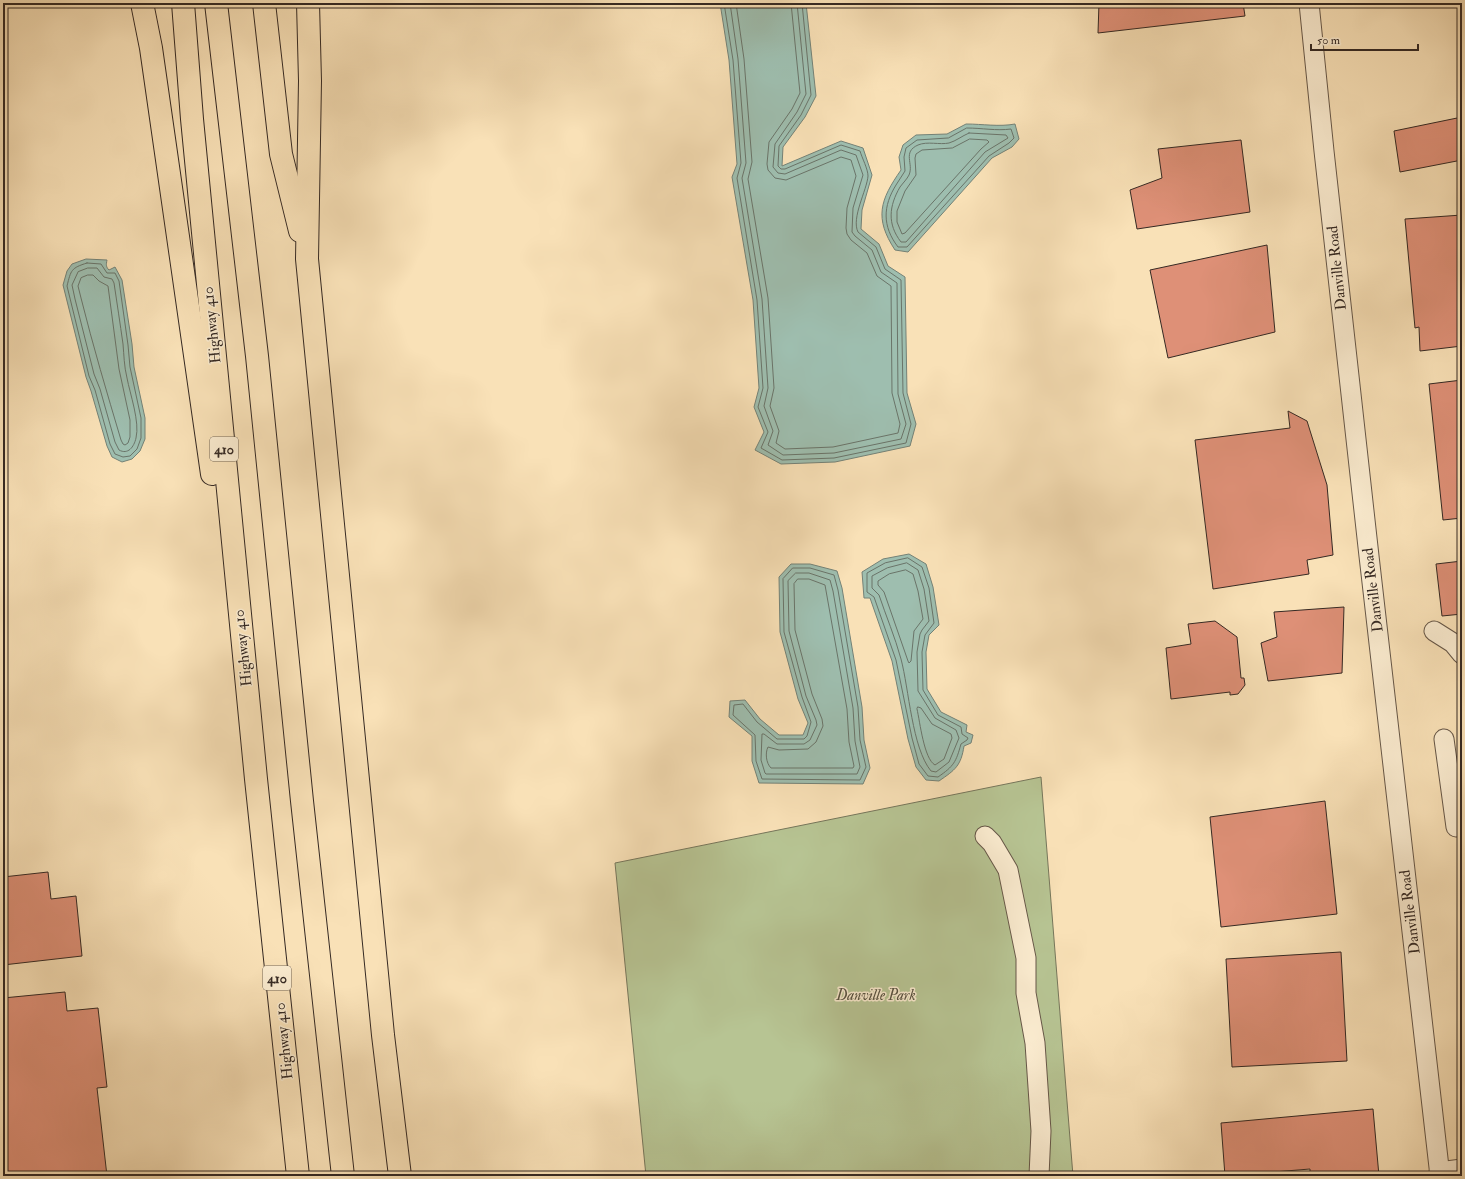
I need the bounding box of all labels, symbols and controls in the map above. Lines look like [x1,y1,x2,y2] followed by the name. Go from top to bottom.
[1311,26,1418,52] scale bar
[1317,33,1341,48] text: 50 m
[1323,224,1351,311] street label: Danville Road
[199,286,225,364] street label: Highway 410
[210,437,238,461] road number: 410
[1358,546,1388,633] street label: Danville Road
[230,609,256,687] street label: Highway 410
[1395,868,1425,955] street label: Danville Road
[263,966,291,990] road number: 410
[835,986,916,1005] park label: Danville Park
[271,1002,297,1080] street label: Highway 410

